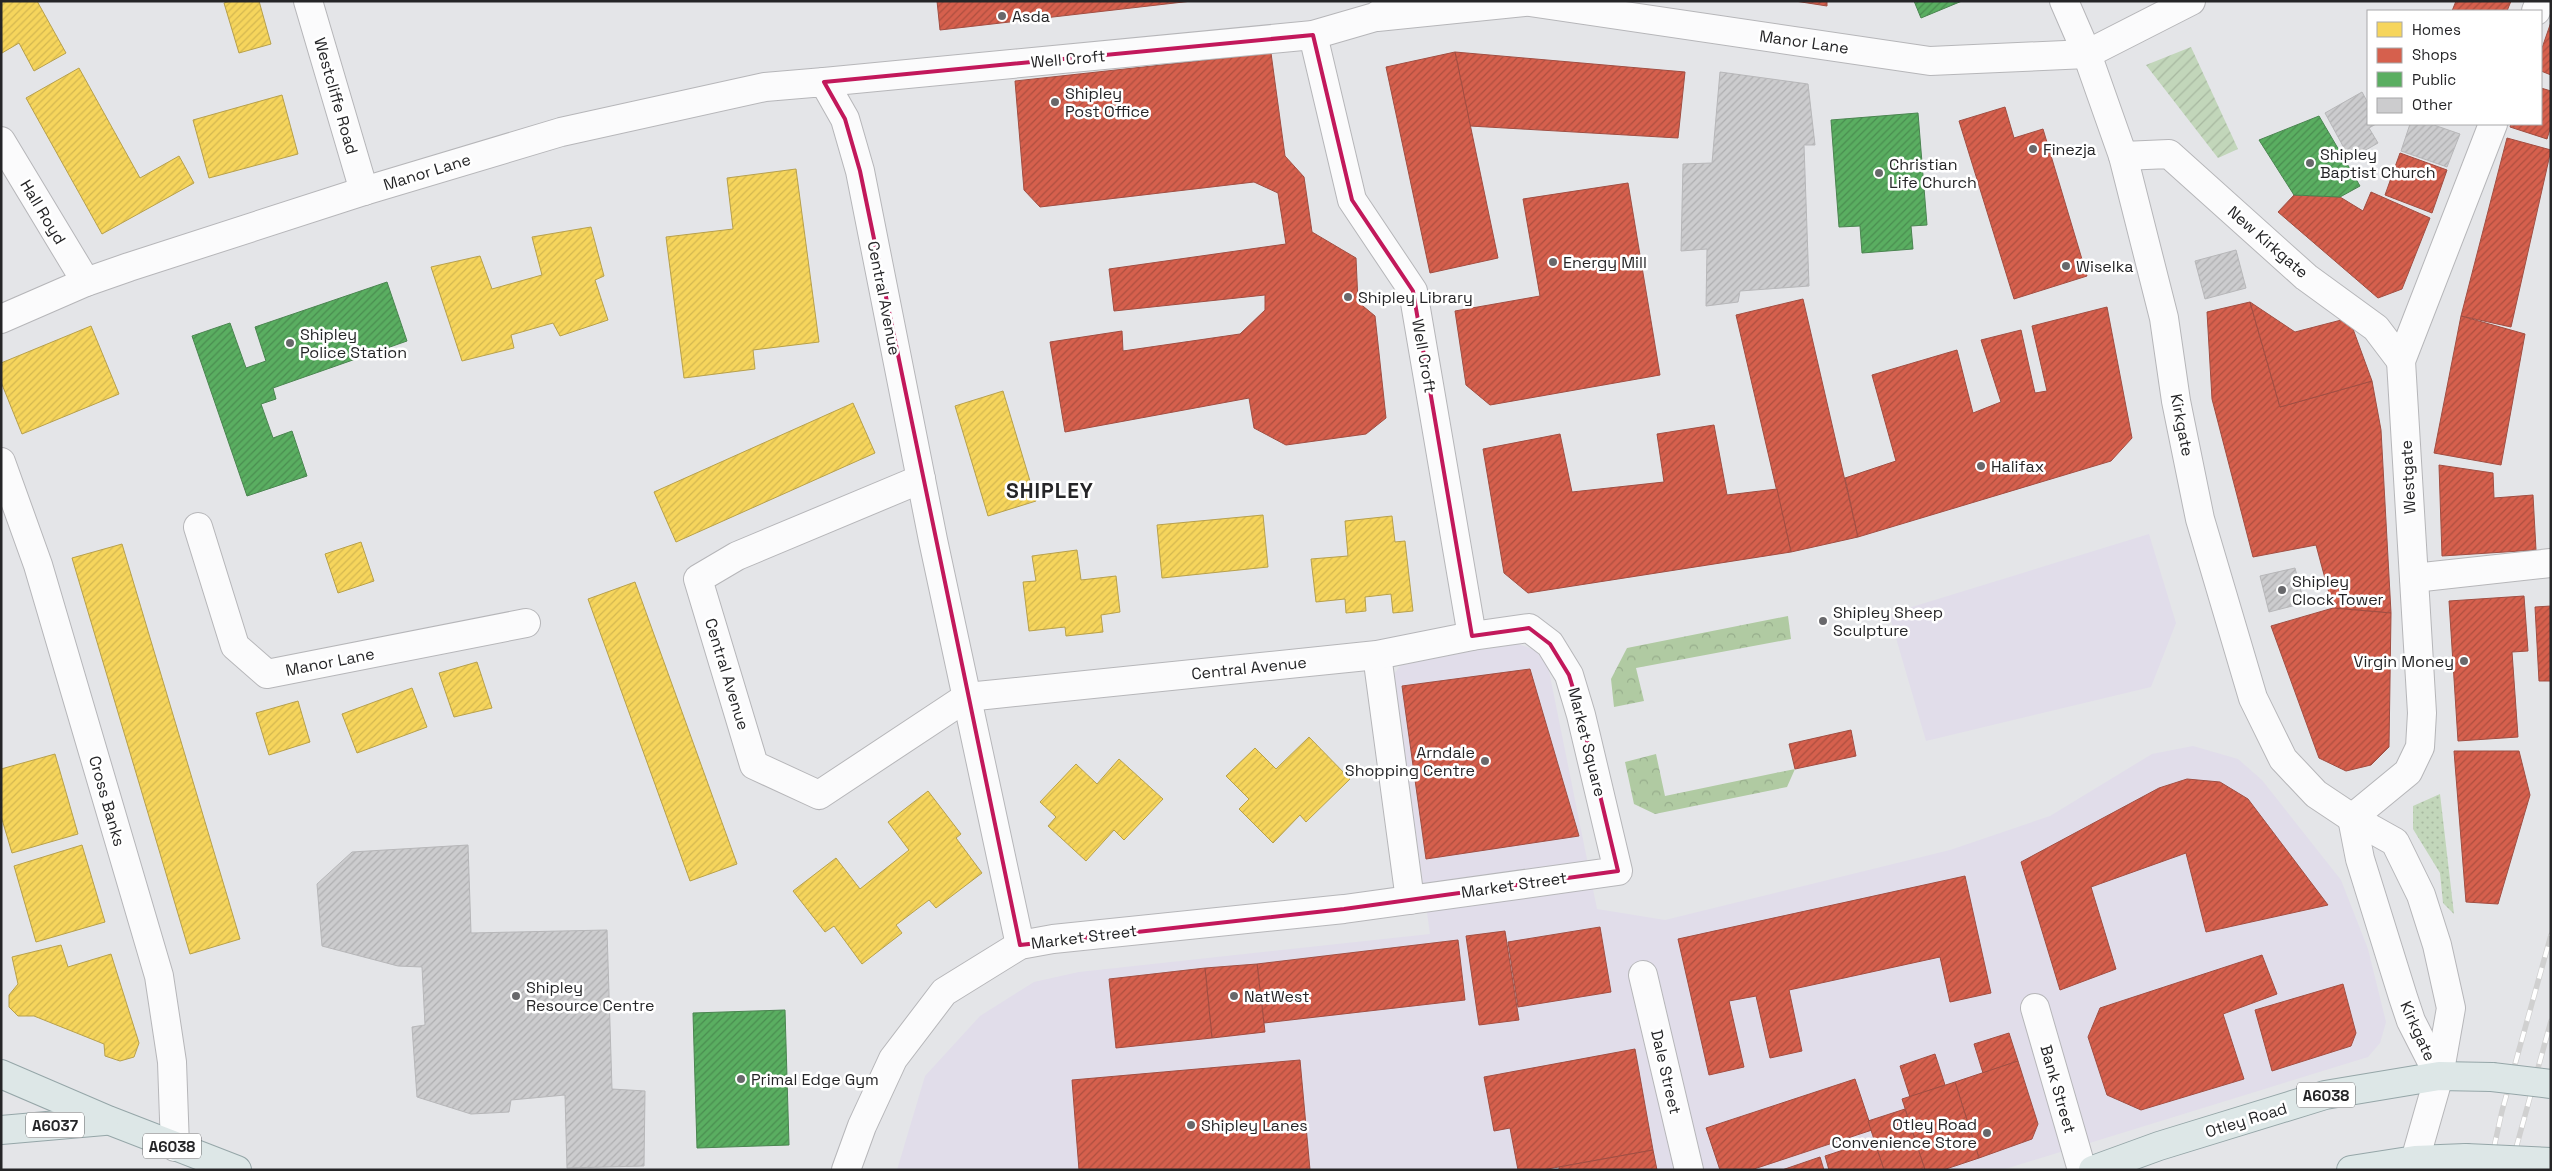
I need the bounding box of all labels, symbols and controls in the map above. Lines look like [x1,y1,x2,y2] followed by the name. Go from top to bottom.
[1012,6,1050,27] place label: Asda
[996,10,1008,22] marker: Asda
[2367,10,2542,125] legend
[2412,20,2461,39] text: Homes
[1758,25,1850,59] street label: Manor Lane
[309,35,363,157] street label: Westcliffe Road
[1030,45,1106,73] street label: Well Croft
[2412,45,2457,64] text: Shops
[2412,70,2456,89] text: Public
[1065,83,1149,122] place label: Shipley Post Office
[2412,95,2453,114] text: Other
[1049,96,1061,108] marker: Shipley Post Office
[2043,139,2096,160] place label: Finezja
[2027,143,2039,155] marker: Finezja
[2320,144,2436,183] place label: Shipley Baptist Church
[381,149,473,195] street label: Manor Lane
[1889,154,1977,193] place label: Christian Life Church
[2304,157,2316,169] marker: Shipley Baptist Church
[1873,167,1885,179] marker: Christian Life Church
[16,176,70,248] street label: Hall Royd
[2223,201,2313,283] street label: New Kirkgate
[863,239,905,357] street label: Central Avenue
[1563,252,1647,273] place label: Energy Mill
[1547,256,1559,268] marker: Energy Mill
[2076,256,2133,277] place label: Wiselka
[2060,260,2072,272] marker: Wiselka
[1358,287,1473,308] place label: Shipley Library
[1342,291,1354,303] marker: Shipley Library
[1407,317,1441,395] street label: Well Croft
[300,324,407,363] place label: Shipley Police Station
[284,337,296,349] marker: Shipley Police Station
[2166,392,2198,458] street label: Kirkgate
[2396,439,2420,515] street label: Westgate
[1991,456,2044,477] place label: Halifax
[1975,460,1987,472] marker: Halifax
[1006,477,1094,504] district label: SHIPLEY
[2292,571,2384,610] place label: Shipley Clock Tower
[2276,584,2288,596] marker: Shipley Clock Tower
[1833,602,1943,641] place label: Shipley Sheep Sculpture
[700,615,754,733] street label: Central Avenue
[1817,615,1829,627] marker: Shipley Sheep Sculpture
[284,643,376,681] street label: Manor Lane
[1190,651,1308,685] street label: Central Avenue
[2354,651,2454,672] place label: Virgin Money
[2458,655,2470,667] marker: Virgin Money
[1563,685,1611,799] street label: Market Square
[1345,742,1475,781] place label: Arndale Shopping Centre
[84,753,130,849] street label: Cross Banks
[1479,755,1491,767] marker: Arndale Shopping Centre
[1460,867,1568,903] street label: Market Street
[1030,920,1138,954] street label: Market Street
[526,977,654,1016] place label: Shipley Resource Centre
[1244,986,1310,1007] place label: NatWest
[510,990,522,1002] marker: Shipley Resource Centre
[1228,990,1240,1002] marker: NatWest
[2396,998,2440,1064] street label: Kirkgate
[1646,1028,1686,1116] street label: Dale Street
[2035,1042,2081,1136] street label: Bank Street
[751,1069,879,1090] place label: Primal Edge Gym
[735,1073,747,1085] marker: Primal Edge Gym
[2297,1082,2355,1108] road number: A6038
[2202,1098,2290,1142] street label: Otley Road
[26,1112,84,1138] road number: A6037
[1831,1114,1977,1153] place label: Otley Road Convenience Store
[1201,1115,1308,1136] place label: Shipley Lanes
[1185,1119,1197,1131] marker: Shipley Lanes
[1981,1127,1993,1139] marker: Otley Road Convenience Store
[143,1134,201,1158] road number: A6038

